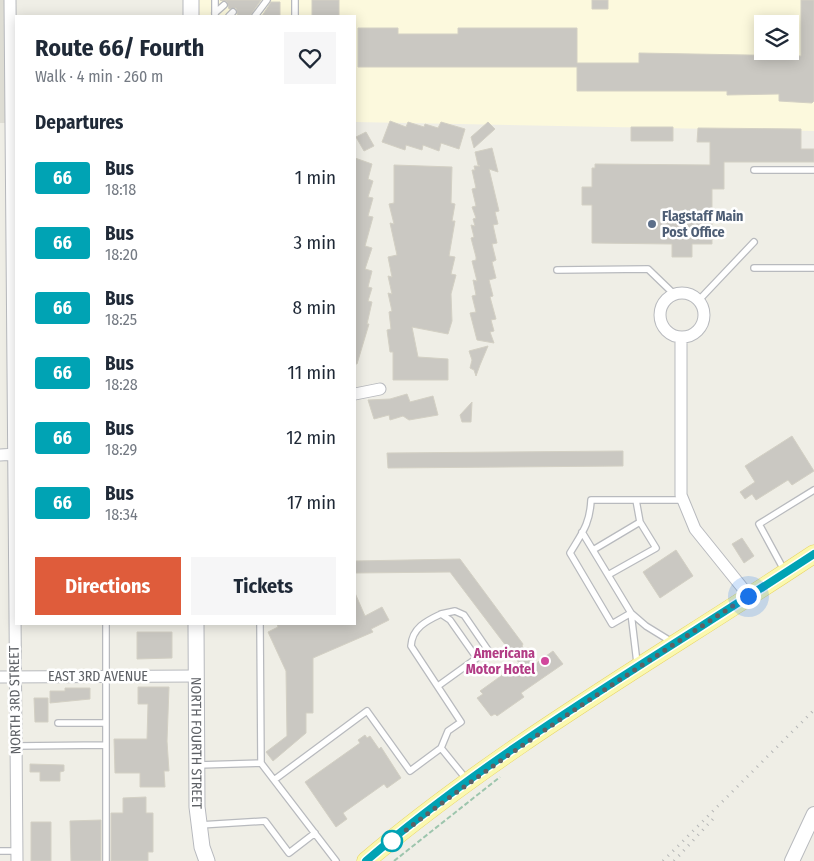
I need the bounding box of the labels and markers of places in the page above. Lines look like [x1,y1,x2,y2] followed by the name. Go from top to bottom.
[662,208,743,241] place label: Flagstaff Main Post Office
[646,218,658,230] marker: Flagstaff Main Post Office
[466,645,535,678] place label: Americana Motor Hotel
[539,655,551,667] marker: Americana Motor Hotel
[381,830,403,852] unlabelled marker

